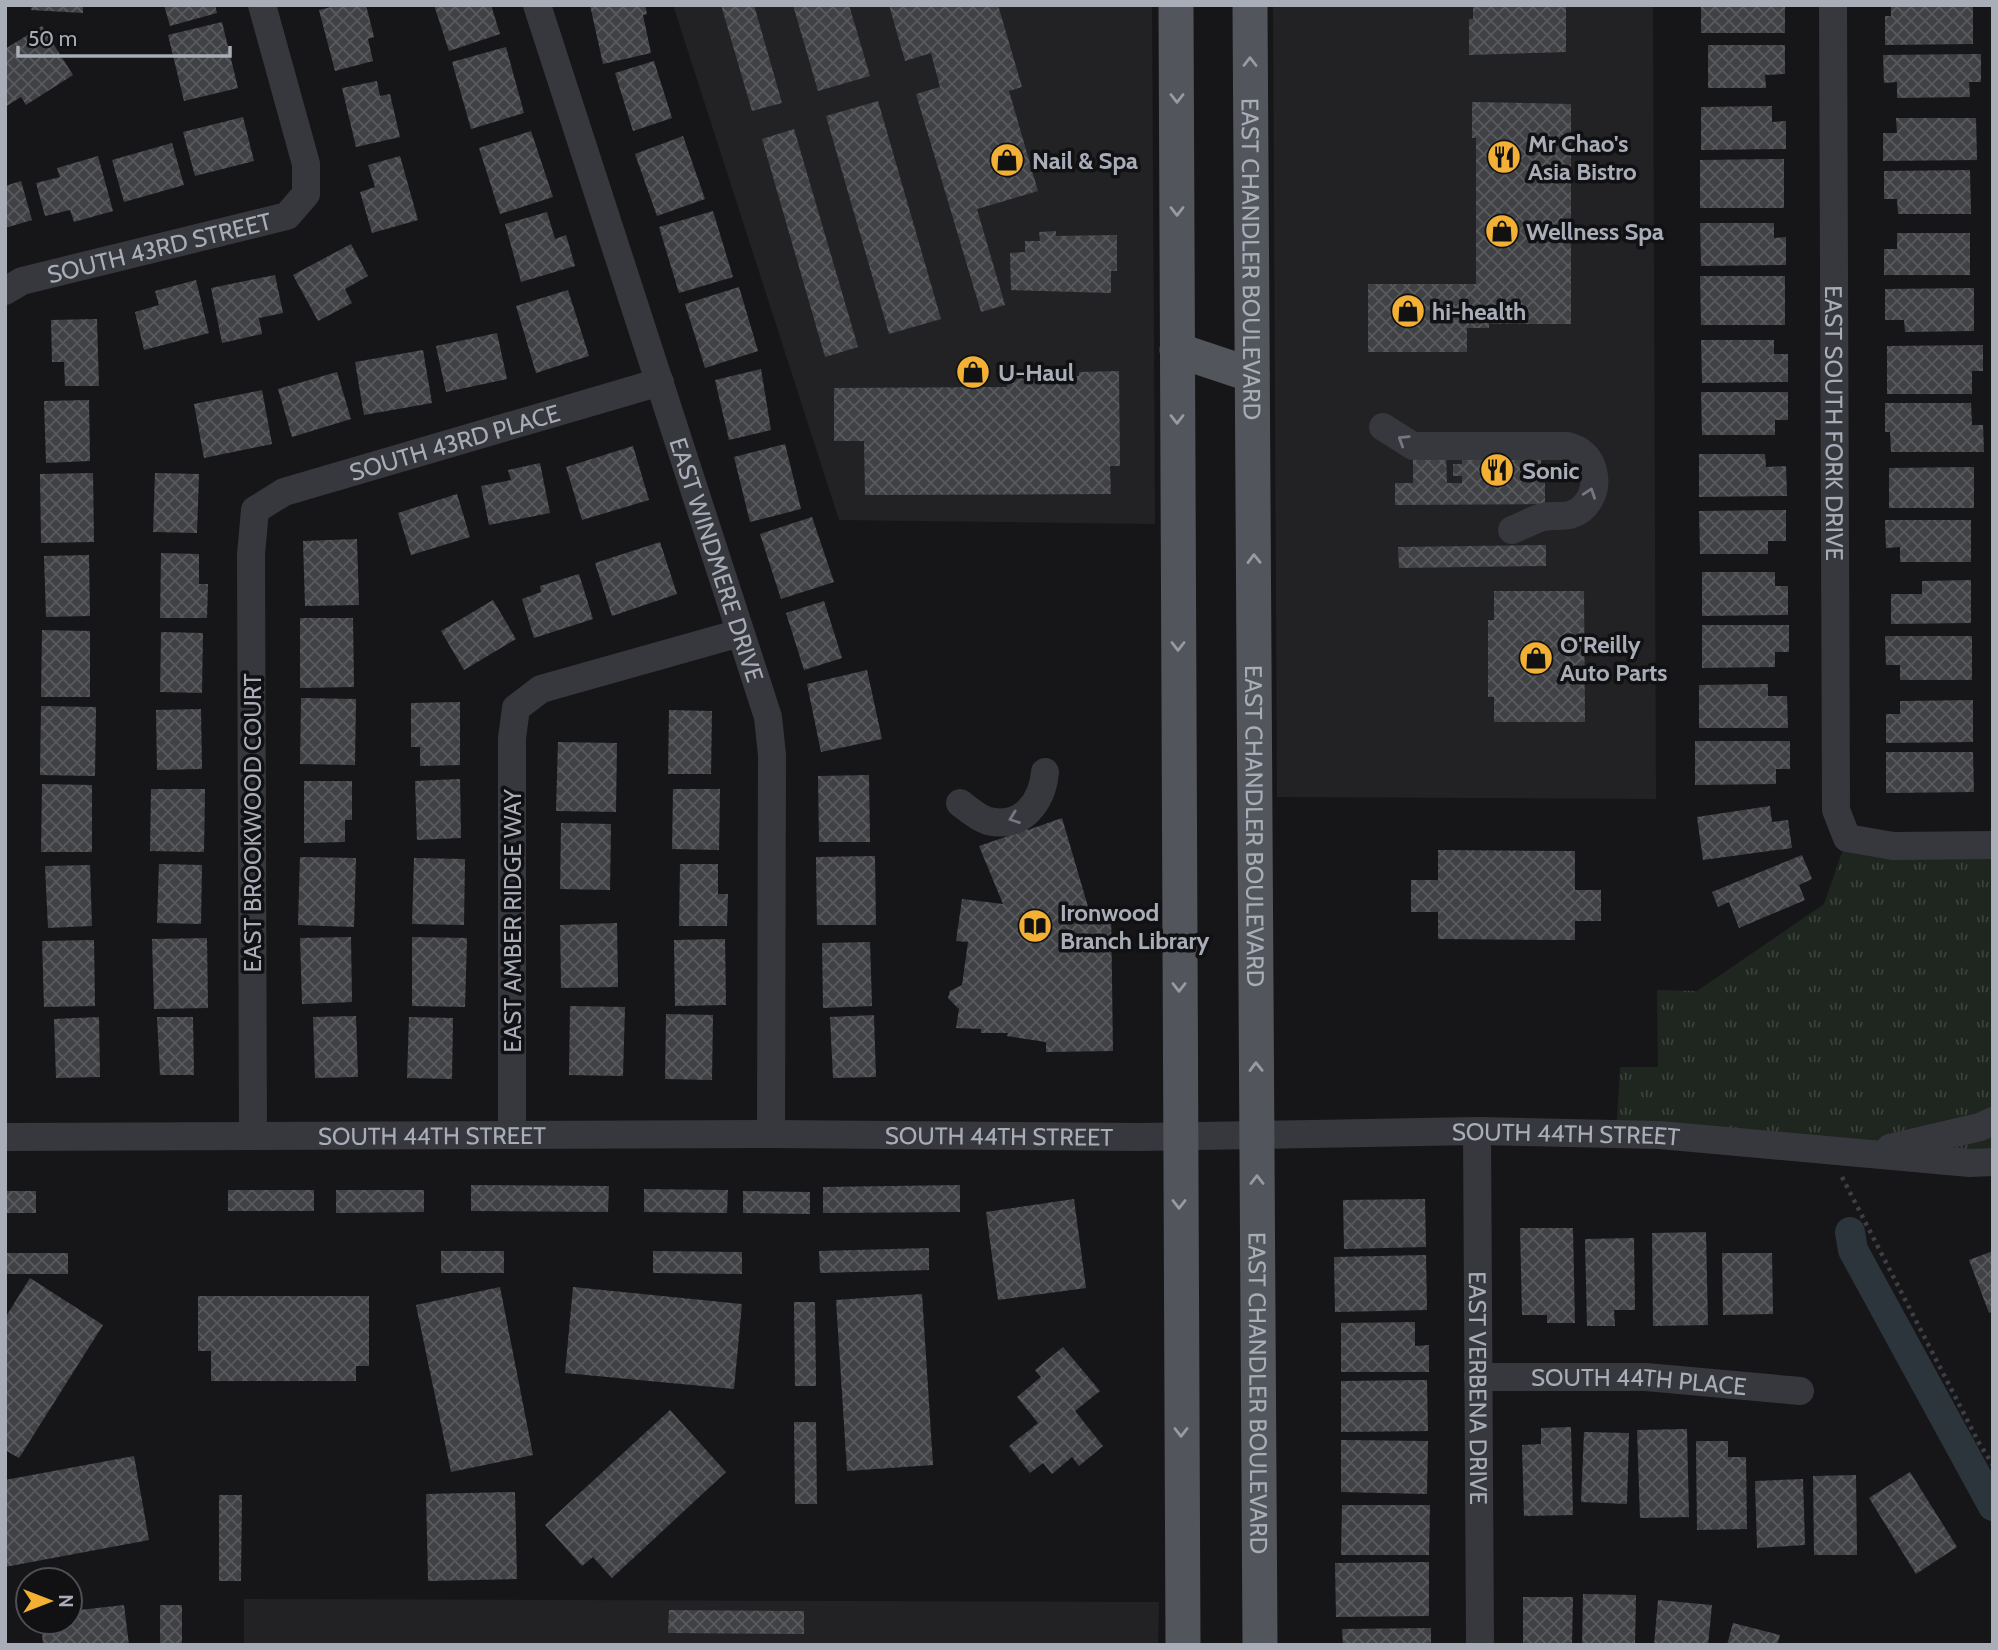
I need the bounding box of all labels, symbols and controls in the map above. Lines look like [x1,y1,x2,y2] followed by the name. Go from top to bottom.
[18,14,229,58] scale bar
[28,26,77,51] text: 50 m
[1242,56,1258,66] one-way arrow
[1169,93,1185,104] one-way arrow
[1236,98,1267,420] street label: EAST CHANDLER BOULEVARD
[1528,129,1637,186] place label: Mr Chao's Asia Bistro
[1485,138,1523,176] restaurant icon: Mr Chao's Asia Bistro
[988,141,1026,179] shop icon: Nail & Spa
[1032,146,1138,175] place label: Nail & Spa
[44,206,275,289] street label: SOUTH 43RD STREET
[1169,206,1185,217] one-way arrow
[1483,212,1521,250] shop icon: Wellness Spa
[1526,217,1664,246] place label: Wellness Spa
[1820,285,1850,561] street label: EAST SOUTH FORK DRIVE
[1389,292,1427,330] shop icon: hi-health
[1432,297,1526,326] place label: hi-health
[954,353,992,391] shop icon: U-Haul
[998,358,1074,387] place label: U-Haul
[346,398,563,487] street label: SOUTH 43RD PLACE
[1169,414,1185,424] one-way arrow
[664,434,770,685] street label: EAST WINDMERE DRIVE
[1398,435,1411,448] one-way arrow
[1478,451,1516,489] restaurant icon: Sonic
[1522,456,1580,485] place label: Sonic
[1582,487,1596,500] one-way arrow
[1246,553,1262,564] one-way arrow
[1560,630,1667,687] place label: O'Reilly Auto Parts
[1517,639,1555,677] shop icon: O'Reilly Auto Parts
[1170,641,1186,652] one-way arrow
[1240,665,1270,987] street label: EAST CHANDLER BOULEVARD
[238,673,267,973] street label: EAST BROOKWOOD COURT
[498,789,527,1053] street label: EAST AMBER RIDGE WAY
[1009,810,1021,824] one-way arrow
[1060,898,1210,955] place label: Ironwood Branch Library
[1016,907,1054,945] library icon: Ironwood Branch Library
[1171,982,1187,992] one-way arrow
[1248,1061,1264,1071] one-way arrow
[1452,1116,1681,1151] street label: SOUTH 44TH STREET
[318,1120,546,1150] street label: SOUTH 44TH STREET
[885,1120,1113,1151] street label: SOUTH 44TH STREET
[1249,1174,1265,1184] one-way arrow
[1171,1200,1187,1210] one-way arrow
[1243,1232,1274,1554] street label: EAST CHANDLER BOULEVARD
[1463,1271,1494,1505] street label: EAST VERBENA DRIVE
[1531,1362,1748,1401] street label: SOUTH 44TH PLACE
[1173,1427,1189,1438] one-way arrow
[14,1566,84,1636] north arrow
[54,1594,77,1608] text: N

